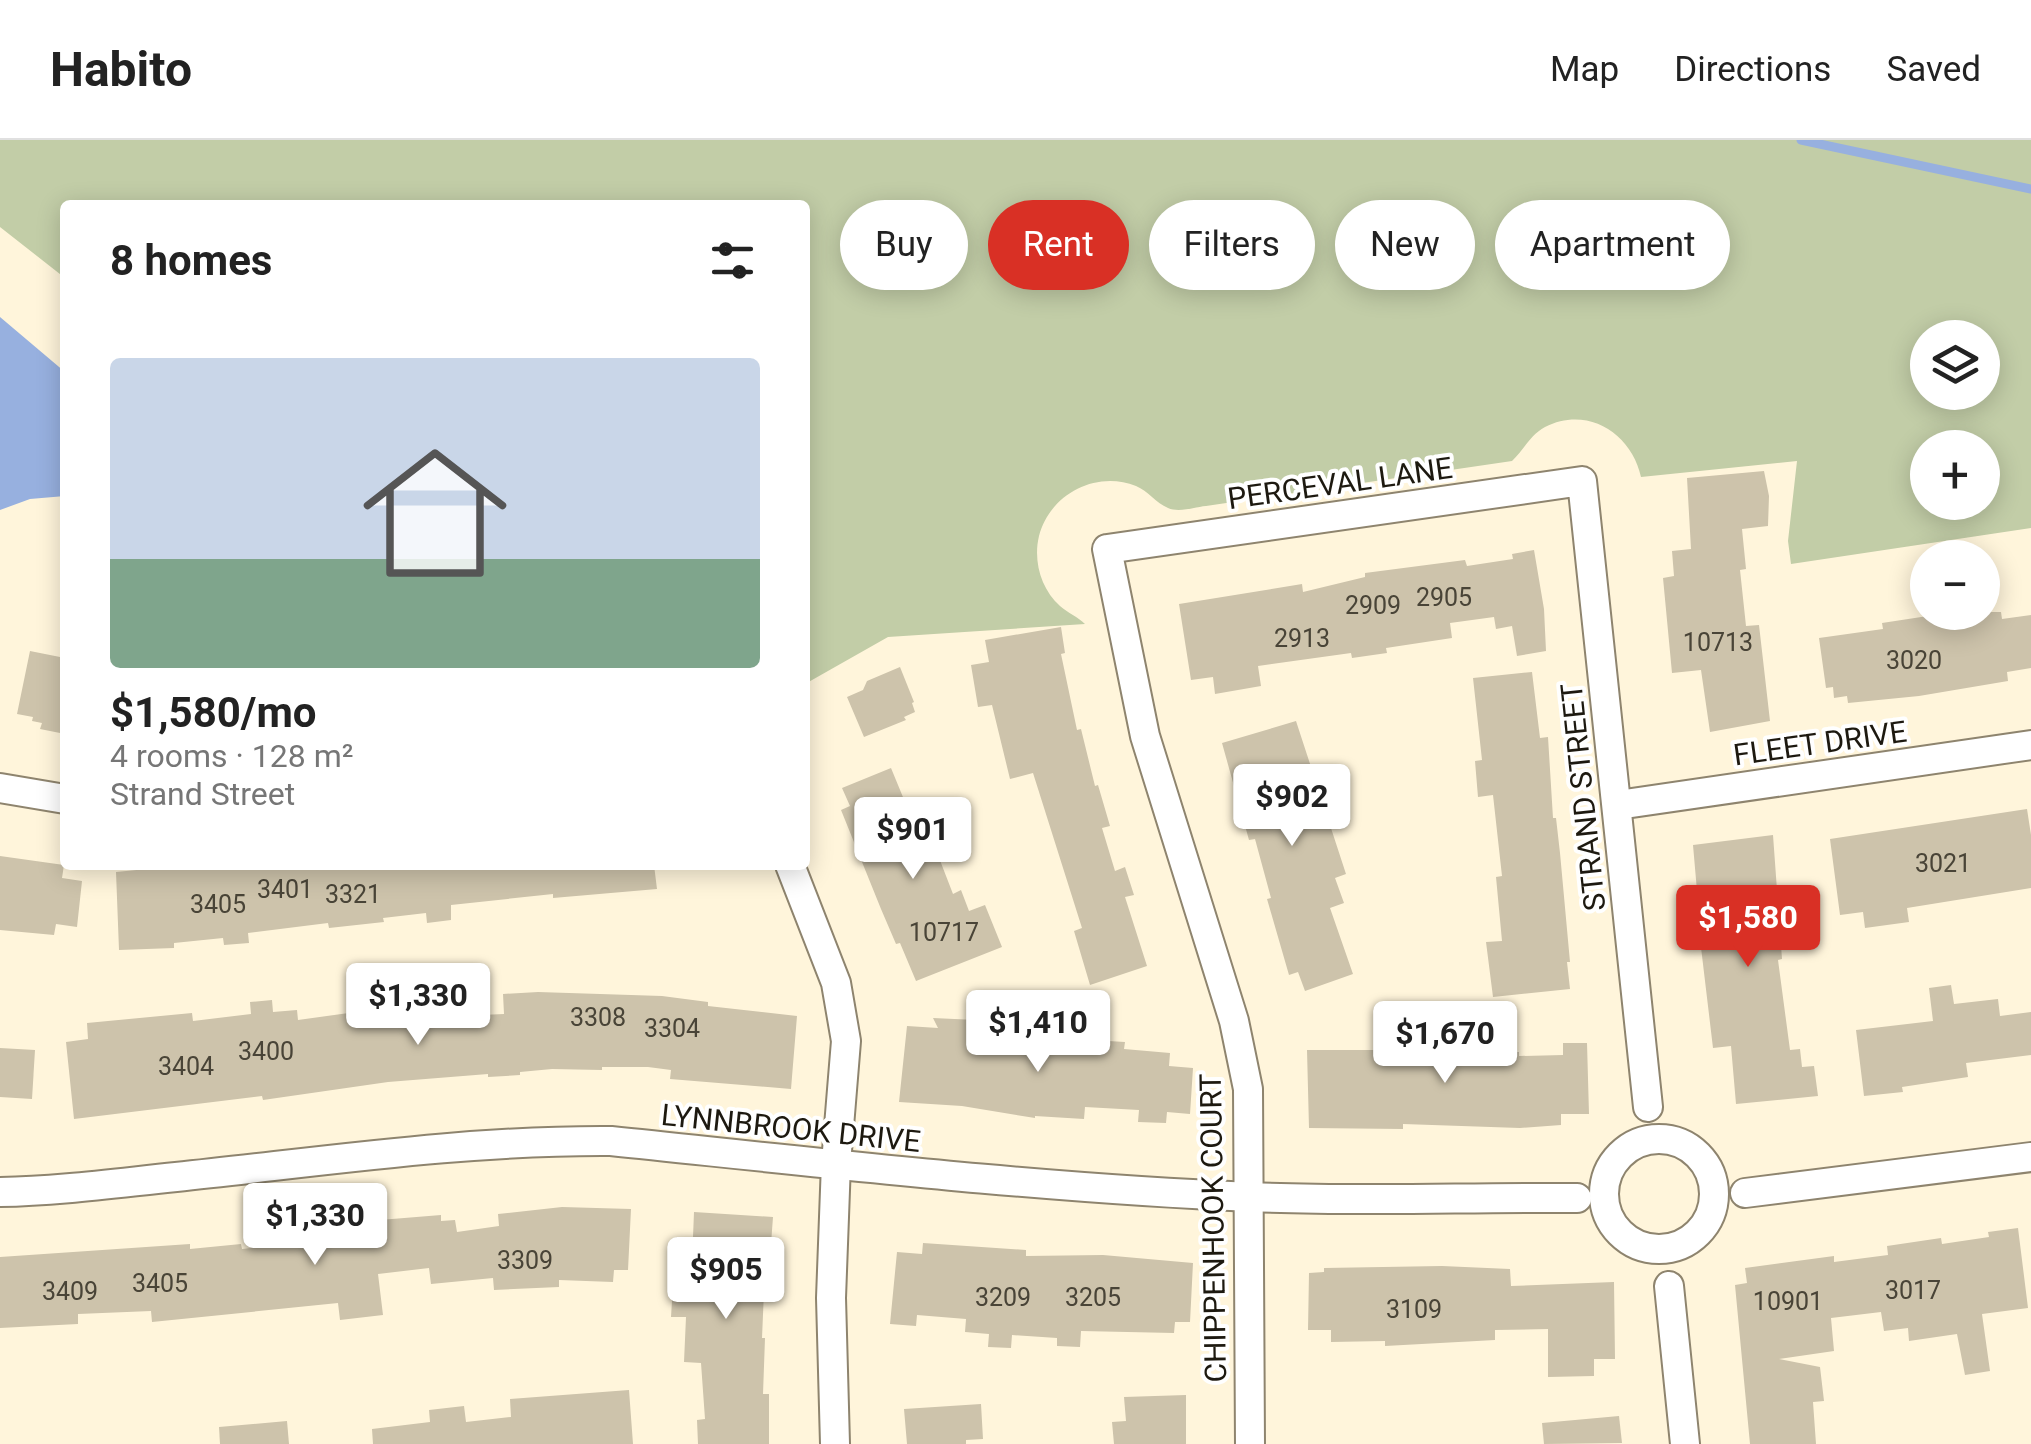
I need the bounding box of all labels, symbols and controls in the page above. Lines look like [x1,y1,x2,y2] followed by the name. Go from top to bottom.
[50,41,192,98] text: Habito
[1550,49,1619,90] text: Map
[1674,49,1831,90] text: Directions
[1886,49,1981,90] text: Saved
[840,200,968,290] chip: Buy
[988,200,1129,290] chip: Rent
[1149,200,1315,290] chip: Filters
[1335,200,1475,290] chip: New
[1495,200,1730,290] chip: Apartment
[705,233,760,288] icon: filters
[110,236,272,285] text: 8 homes
[1910,320,2000,630] map controls
[1910,320,2000,410] button: layers
[345,423,525,603] icon: home
[1910,430,2000,520] button: +
[1225,450,1455,516] street label: PERCEVAL LANE
[1910,540,2000,630] button: −
[1416,583,1472,612] house number: 2905
[1345,591,1401,620] house number: 2909
[1274,624,1330,653] house number: 2913
[1683,628,1753,657] house number: 10713
[1886,646,1942,675] house number: 3020
[1554,681,1612,913] street label: STRAND STREET
[110,688,317,737] text: $1,580/mo
[1731,714,1909,772] street label: FLEET DRIVE
[110,737,353,775] text: 4 rooms · 128 m²
[1233,764,1351,849] pin: $902
[110,775,295,813] text: Strand Street
[1255,777,1329,815] text: $902
[854,797,972,882] pin: $901
[876,810,950,848] text: $901
[1915,849,1971,878] house number: 3021
[257,875,313,904] house number: 3401
[325,880,381,909] house number: 3321
[1667,885,1829,970] pin: $1,580
[190,890,246,919] house number: 3405
[1698,898,1798,936] text: $1,580
[909,918,979,947] house number: 10717
[337,963,499,1048] pin: $1,330
[368,976,468,1014] text: $1,330
[957,990,1119,1075] pin: $1,410
[1364,1001,1526,1086] pin: $1,670
[570,1003,626,1032] house number: 3308
[988,1003,1088,1041] text: $1,410
[644,1014,700,1043] house number: 3304
[1395,1014,1495,1052] text: $1,670
[238,1037,294,1066] house number: 3400
[158,1052,214,1081] house number: 3404
[1193,1073,1233,1383] street label: CHIPPENHOOK COURT
[660,1097,922,1159] street label: LYNNBROOK DRIVE
[234,1183,396,1268] pin: $1,330
[265,1196,365,1234] text: $1,330
[667,1237,785,1322] pin: $905
[497,1246,553,1275] house number: 3309
[689,1250,763,1288] text: $905
[132,1269,188,1298] house number: 3405
[1885,1276,1941,1305] house number: 3017
[42,1277,98,1306] house number: 3409
[975,1283,1031,1312] house number: 3209
[1065,1283,1121,1312] house number: 3205
[1753,1287,1823,1316] house number: 10901
[1386,1295,1442,1324] house number: 3109

